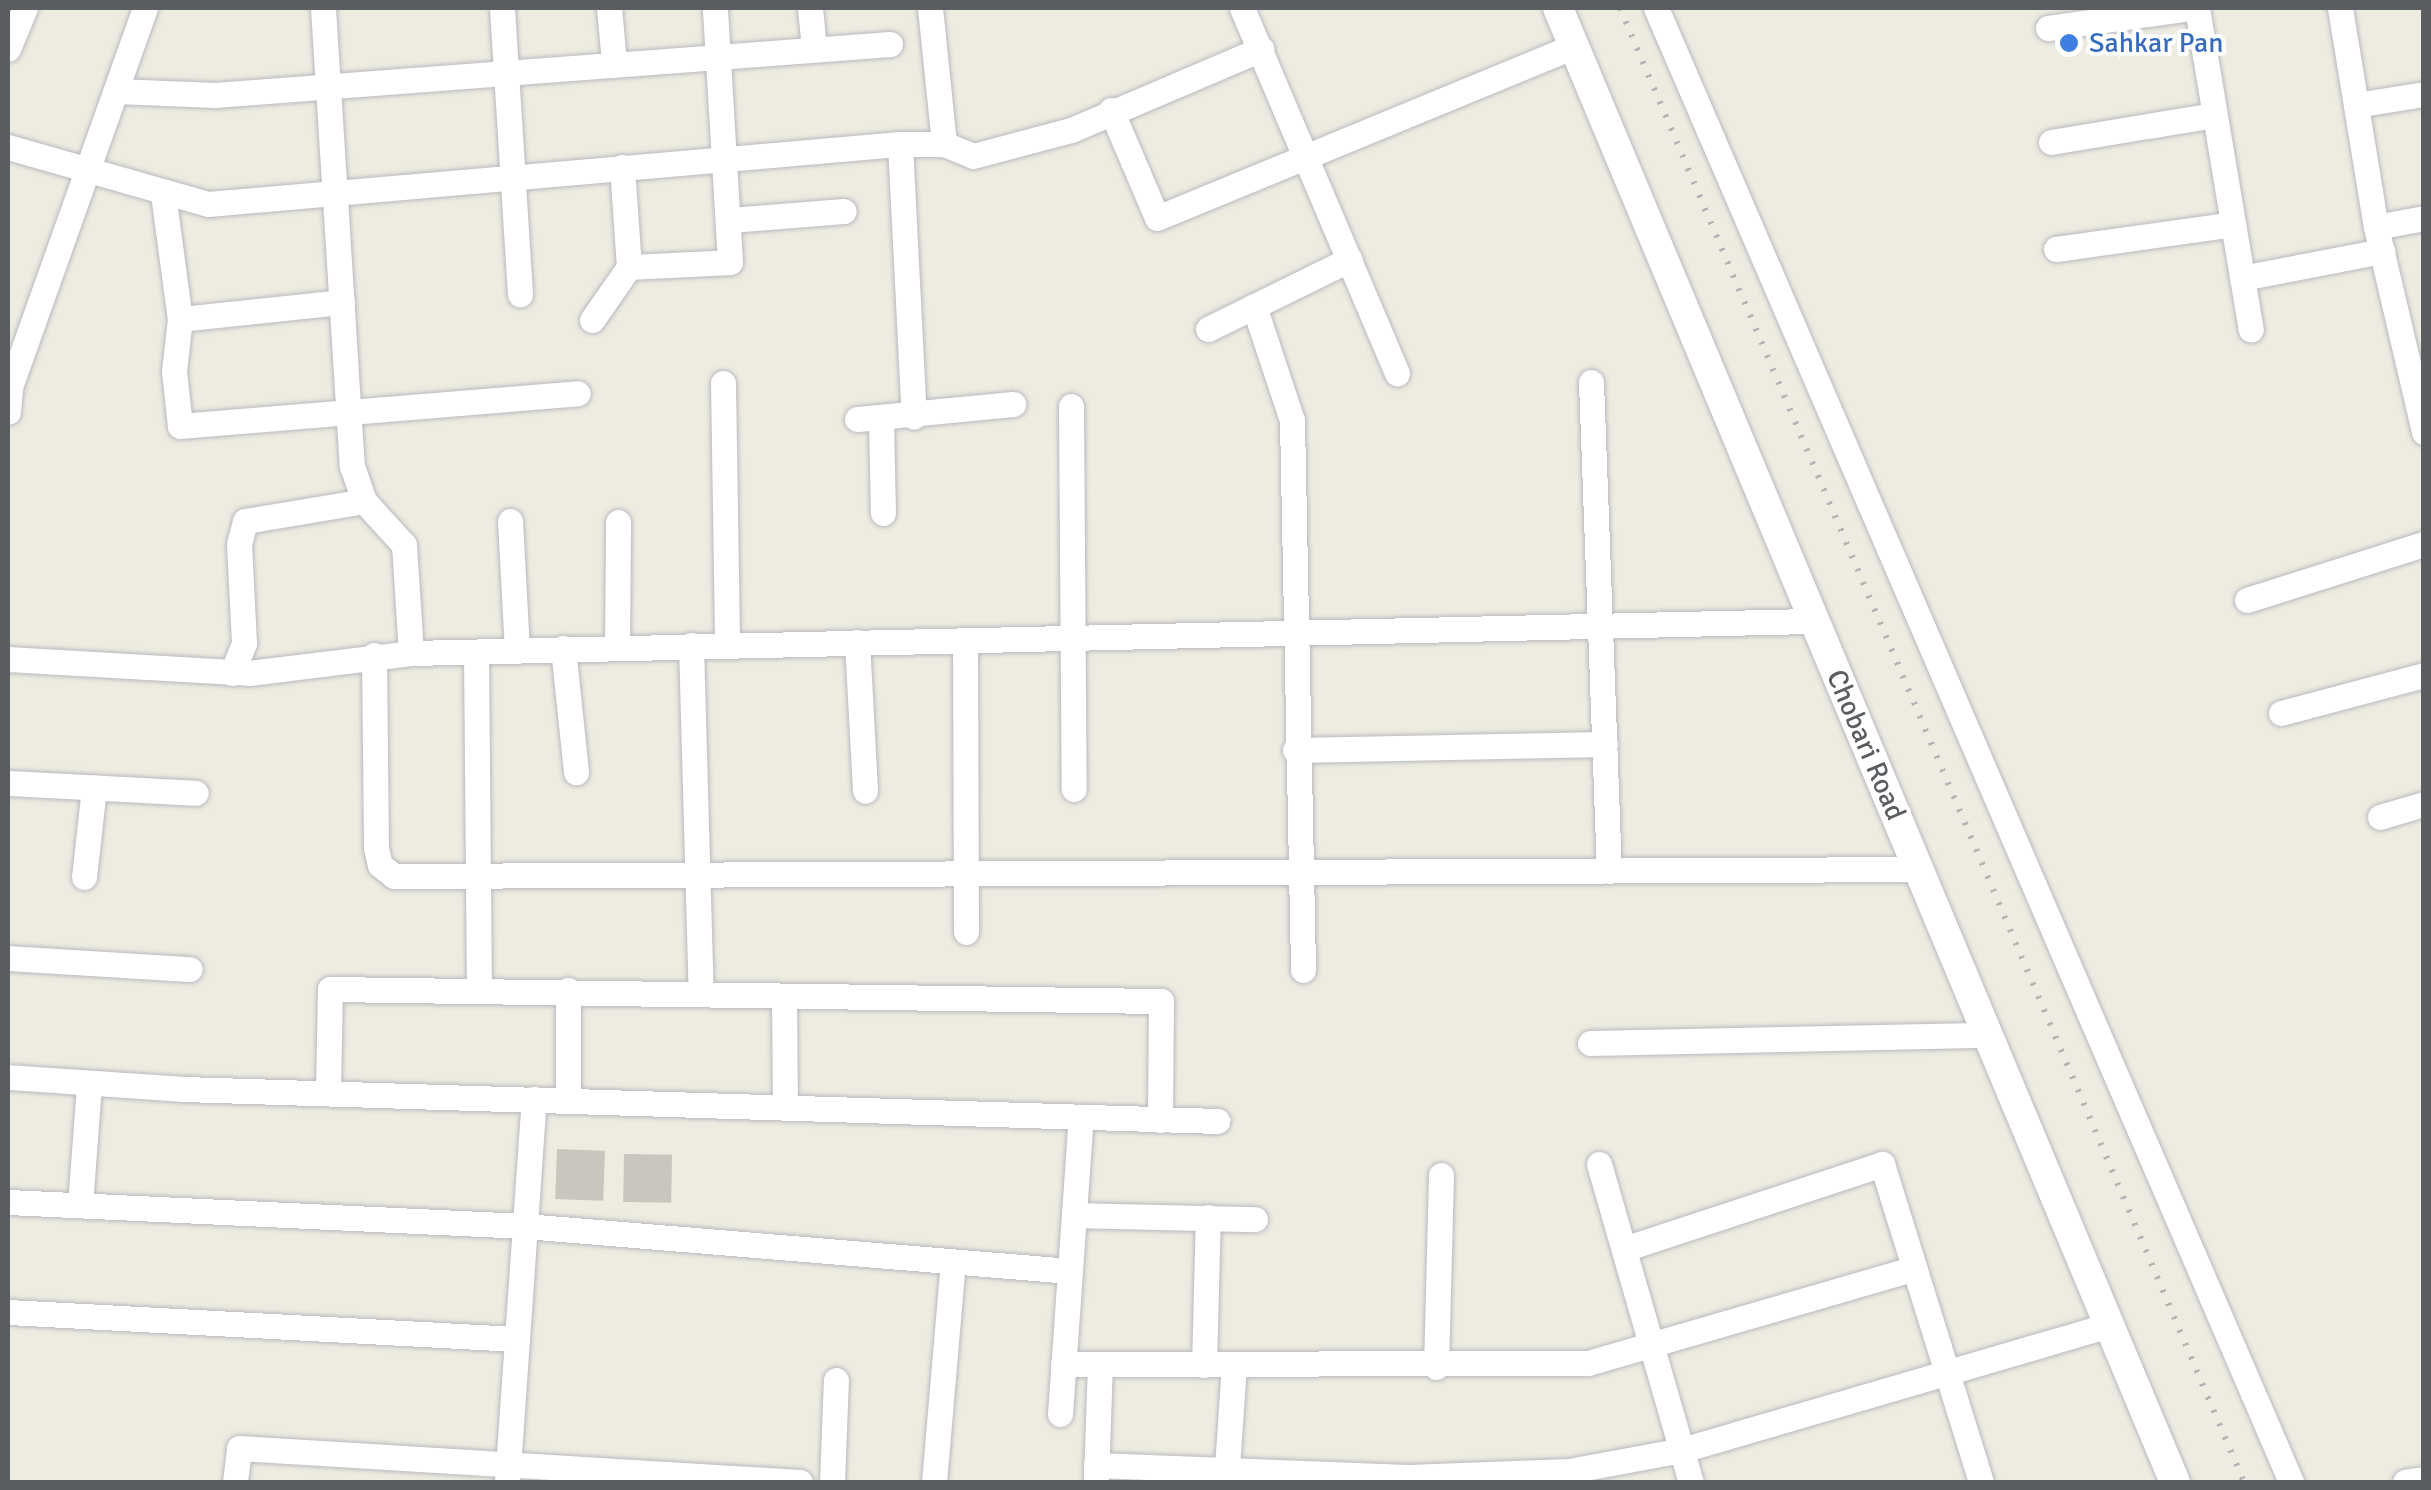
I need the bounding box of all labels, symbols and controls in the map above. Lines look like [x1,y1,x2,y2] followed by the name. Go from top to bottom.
[2089,26,2223,60] place label: Sahkar Pan
[2058,32,2080,54] marker: Sahkar Pan
[1819,665,1913,825] street label: Chobari Road

